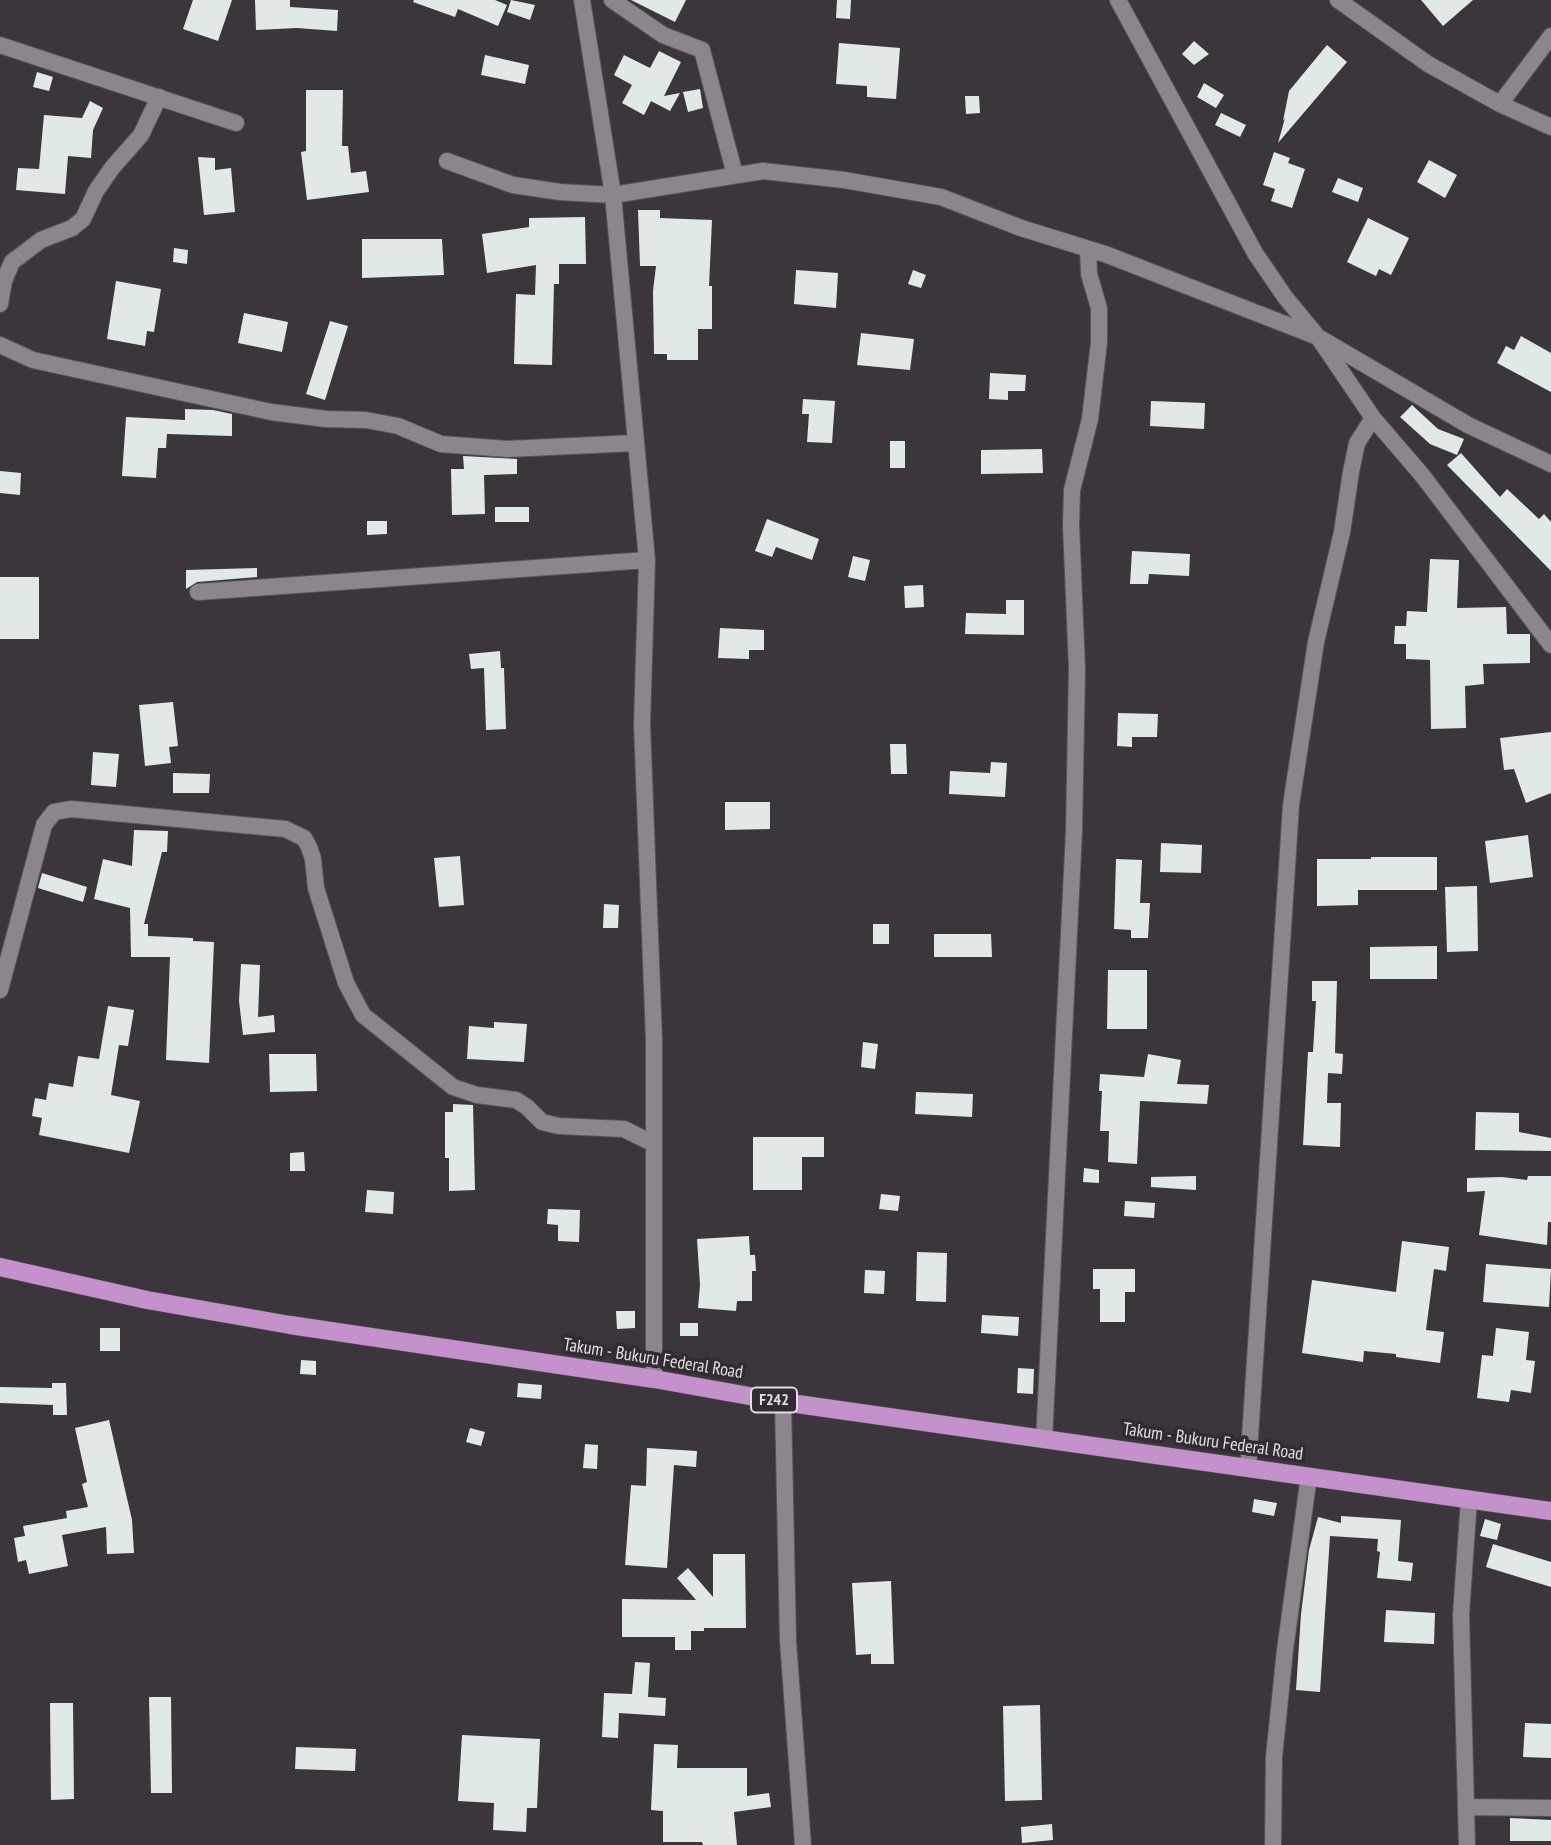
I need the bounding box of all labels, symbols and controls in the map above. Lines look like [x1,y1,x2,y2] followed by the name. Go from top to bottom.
[562,1334,744,1384] street label: Takum - Bukuru Federal Road
[751,1388,797,1412] road number: F242
[1122,1419,1304,1465] street label: Takum - Bukuru Federal Road

